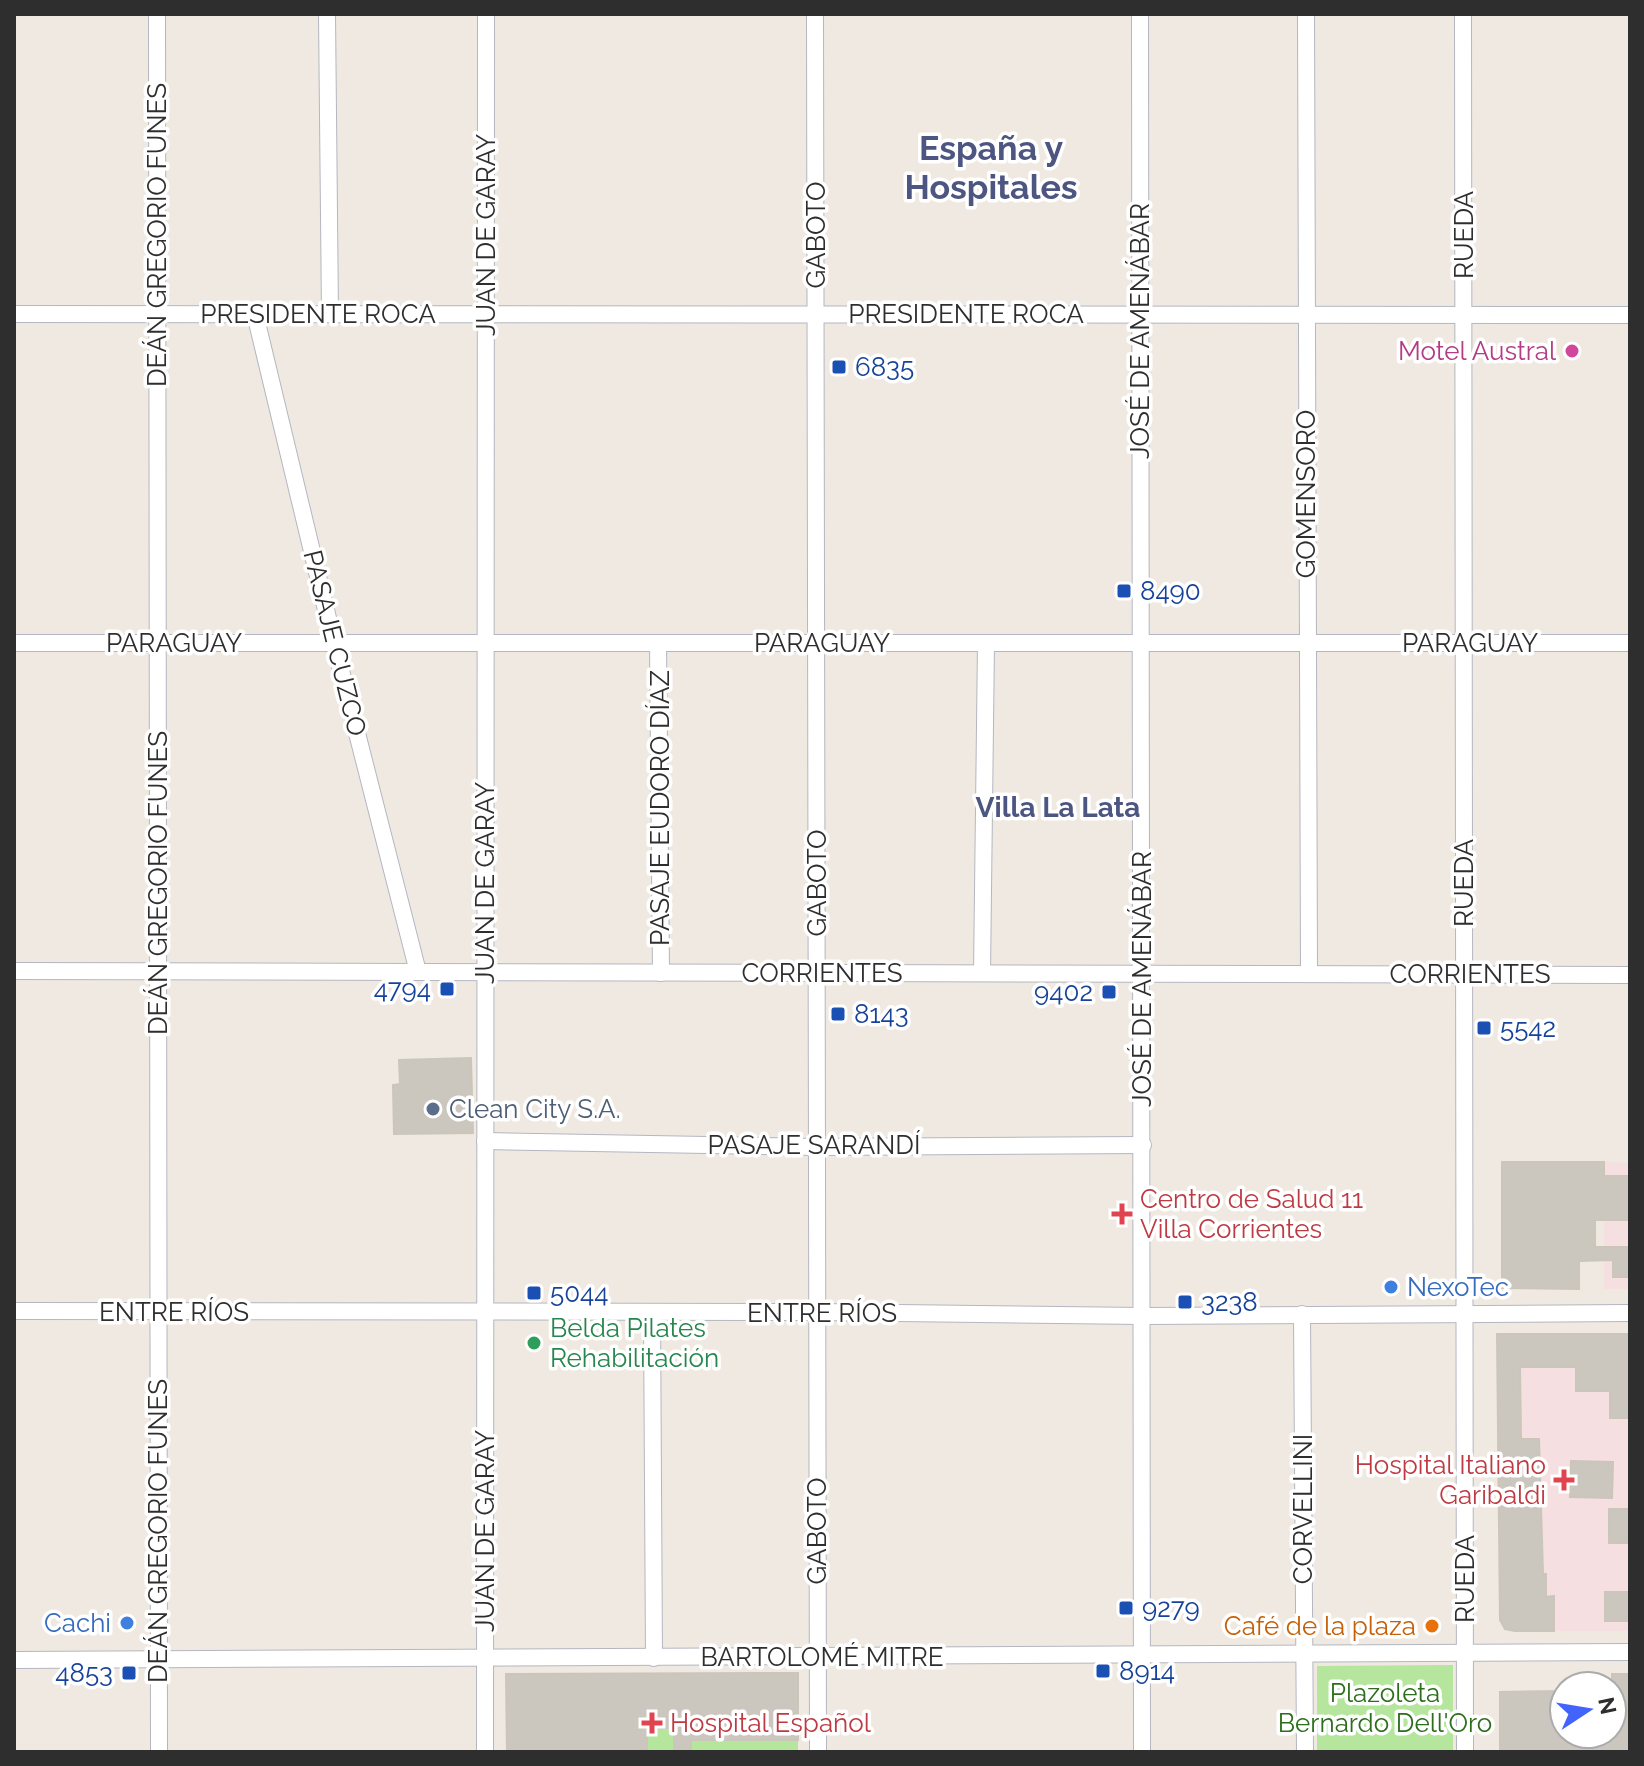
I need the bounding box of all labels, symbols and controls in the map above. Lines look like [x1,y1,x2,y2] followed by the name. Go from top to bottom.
[142,83,172,387] street label: DEÁN GREGORIO FUNES
[904,128,1078,207] district label: España y Hospitales
[471,134,501,336] street label: JUAN DE GARAY
[801,181,831,289] street label: GABOTO
[1449,191,1479,279] street label: RUEDA
[1125,203,1155,459] street label: JOSÉ DE AMENÁBAR
[200,299,436,329] street label: PRESIDENTE ROCA
[848,299,1084,329] street label: PRESIDENTE ROCA
[1398,336,1557,366] place label: Motel Austral
[1563,342,1581,360] marker: Motel Austral
[855,352,914,382] place label: 6835
[830,358,848,376] marker: 6835
[1291,410,1321,578] street label: GOMENSORO
[297,547,373,739] street label: PASAJE CUZCO
[1140,576,1201,606] place label: 8490
[1115,582,1133,600] marker: 8490
[106,628,242,658] street label: PARAGUAY
[754,628,890,658] street label: PARAGUAY
[1402,628,1538,658] street label: PARAGUAY
[645,670,675,946] street label: PASAJE EUDORO DÍAZ
[143,731,173,1035] street label: DEÁN GREGORIO FUNES
[470,782,500,984] street label: JUAN DE GARAY
[976,791,1140,824] district label: Villa La Lata
[802,829,832,937] street label: GABOTO
[1449,839,1479,927] street label: RUEDA
[1127,851,1157,1107] street label: JOSÉ DE AMENÁBAR
[742,958,902,988] street label: CORRIENTES
[1390,959,1550,989] street label: CORRIENTES
[374,974,431,1004] place label: 4794
[1034,977,1093,1007] place label: 9402
[438,980,456,998] marker: 4794
[1100,983,1118,1001] marker: 9402
[854,999,909,1029] place label: 8143
[829,1005,847,1023] marker: 8143
[1500,1013,1556,1043] place label: 5542
[1475,1019,1493,1037] marker: 5542
[449,1094,621,1124] place label: Clean City S.A.
[424,1100,442,1118] marker: Clean City S.A.
[708,1130,921,1160] street label: PASAJE SARANDÍ
[1140,1184,1363,1244] place label: Centro de Salud 11 Villa Corrientes
[1111,1203,1133,1225] marker: Centro de Salud 11 Villa Corrientes
[1407,1272,1509,1302] place label: NexoTec
[550,1278,608,1308] place label: 5044
[1382,1278,1400,1296] marker: NexoTec
[525,1284,543,1302] marker: 5044
[1201,1287,1258,1317] place label: 3238
[1176,1293,1194,1311] marker: 3238
[99,1297,249,1327] street label: ENTRE RÍOS
[747,1298,897,1328] street label: ENTRE RÍOS
[550,1313,719,1373] place label: Belda Pilates Rehabilitación
[525,1334,543,1352] marker: Belda Pilates Rehabilitación
[143,1379,173,1683] street label: DEÁN GREGORIO FUNES
[470,1430,500,1632] street label: JUAN DE GARAY
[1288,1434,1318,1584] street label: CORVELLINI
[1355,1450,1546,1510] place label: Hospital Italiano Garibaldi
[1553,1469,1575,1491] marker: Hospital Italiano Garibaldi
[802,1477,832,1585] street label: GABOTO
[1450,1535,1480,1623] street label: RUEDA
[1142,1593,1200,1623] place label: 9279
[1117,1599,1135,1617] marker: 9279
[44,1608,111,1638] place label: Cachi
[1224,1611,1416,1641] place label: Café de la plaza
[118,1614,136,1632] marker: Cachi
[1423,1617,1441,1635] marker: Café de la plaza
[700,1642,944,1672] street label: BARTOLOMÉ MITRE
[1119,1656,1175,1686] place label: 8914
[55,1658,113,1688] place label: 4853
[1094,1662,1112,1680] marker: 8914
[120,1664,138,1682] marker: 4853
[1548,1670,1628,1750] north arrow
[1278,1678,1492,1738] park label: Plazoleta Bernardo Dell'Oro
[1593,1695,1622,1717] text: N
[670,1708,872,1738] place label: Hospital Español
[641,1712,663,1734] marker: Hospital Español

